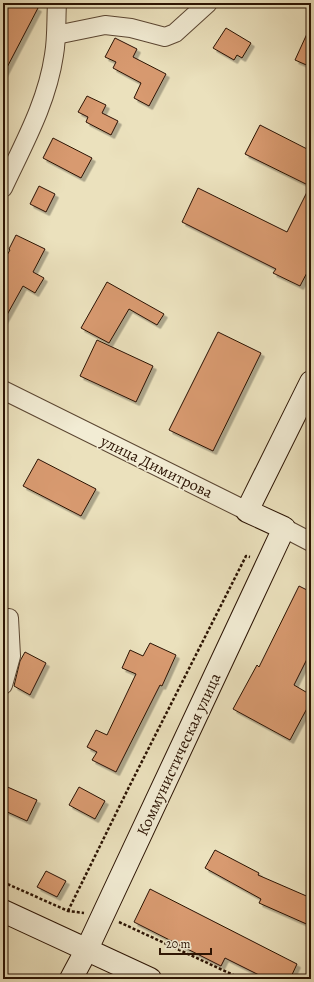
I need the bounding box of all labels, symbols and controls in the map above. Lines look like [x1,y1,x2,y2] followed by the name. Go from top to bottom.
[96,430,217,504] street label: улица Димитрова
[131,669,227,840] street label: Коммунистическая улица
[160,930,211,956] scale bar
[166,936,190,952] text: 20 m

